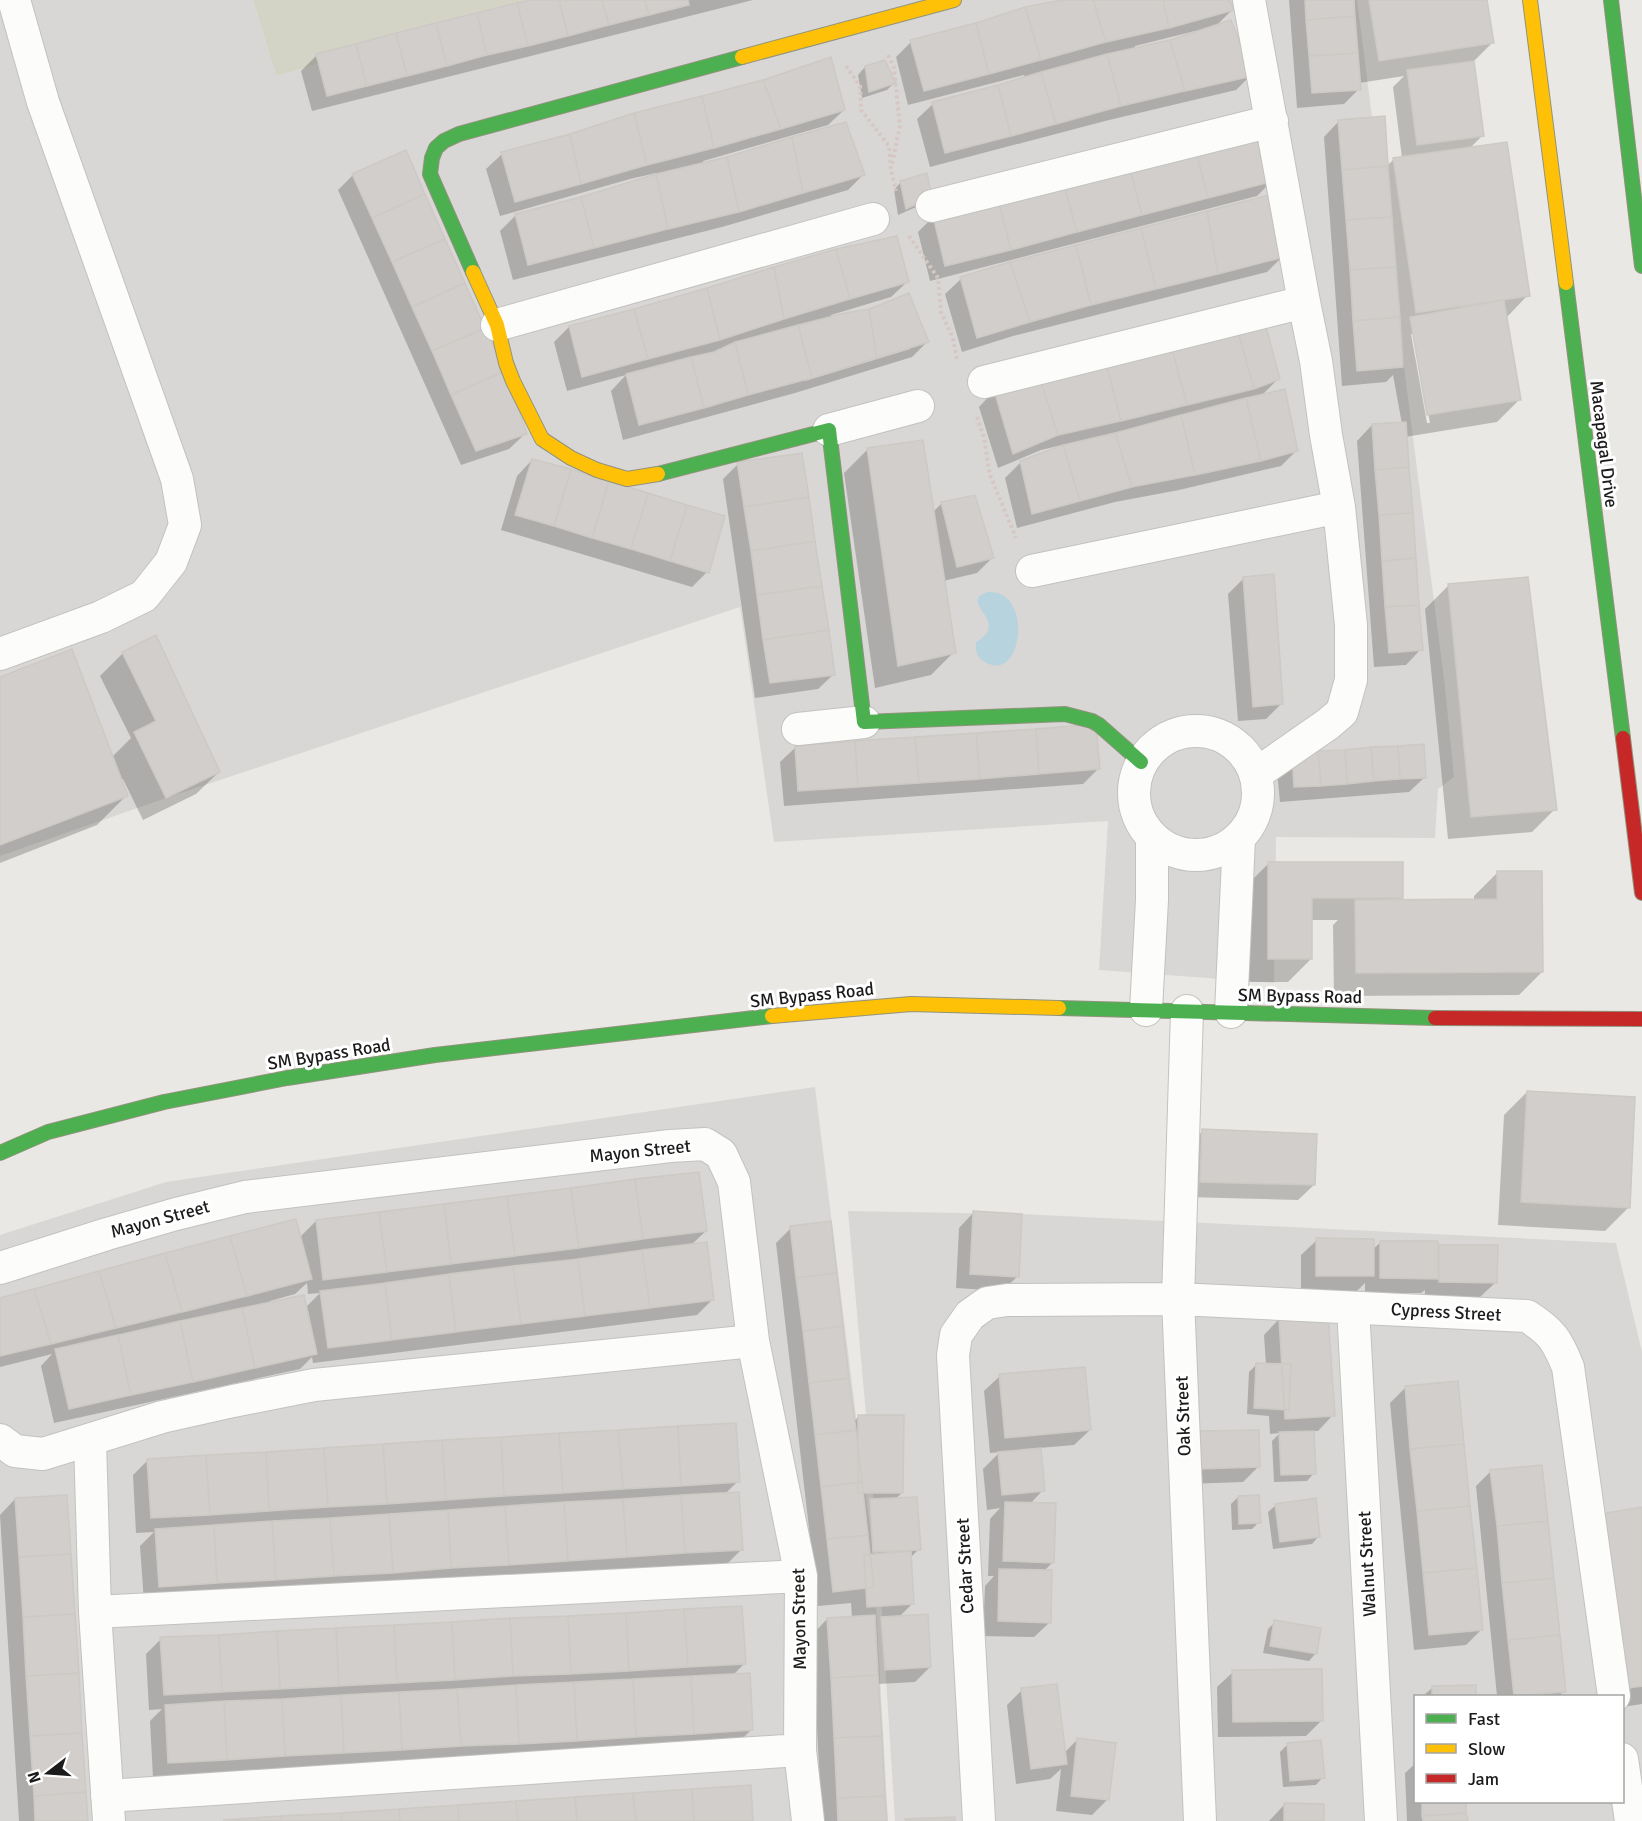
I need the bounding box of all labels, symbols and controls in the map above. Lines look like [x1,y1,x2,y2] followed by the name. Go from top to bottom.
[1585,379,1623,509] street label: Macapagal Drive
[749,978,875,1012] street label: SM Bypass Road
[1238,984,1362,1008] street label: SM Bypass Road
[266,1033,392,1075] street label: SM Bypass Road
[588,1135,692,1167] street label: Mayon Street
[108,1195,212,1243] street label: Mayon Street
[1390,1298,1502,1326] street label: Cypress Street
[1171,1375,1195,1457] street label: Oak Street
[1353,1511,1381,1617] street label: Walnut Street
[952,1518,978,1614] street label: Cedar Street
[787,1568,811,1670] street label: Mayon Street
[1414,1695,1624,1803] legend
[1468,1708,1500,1730] text: Fast
[1468,1738,1505,1760] text: Slow
[18,1743,78,1803] north arrow
[1468,1768,1499,1790] text: Jam
[23,1769,46,1785] text: N

